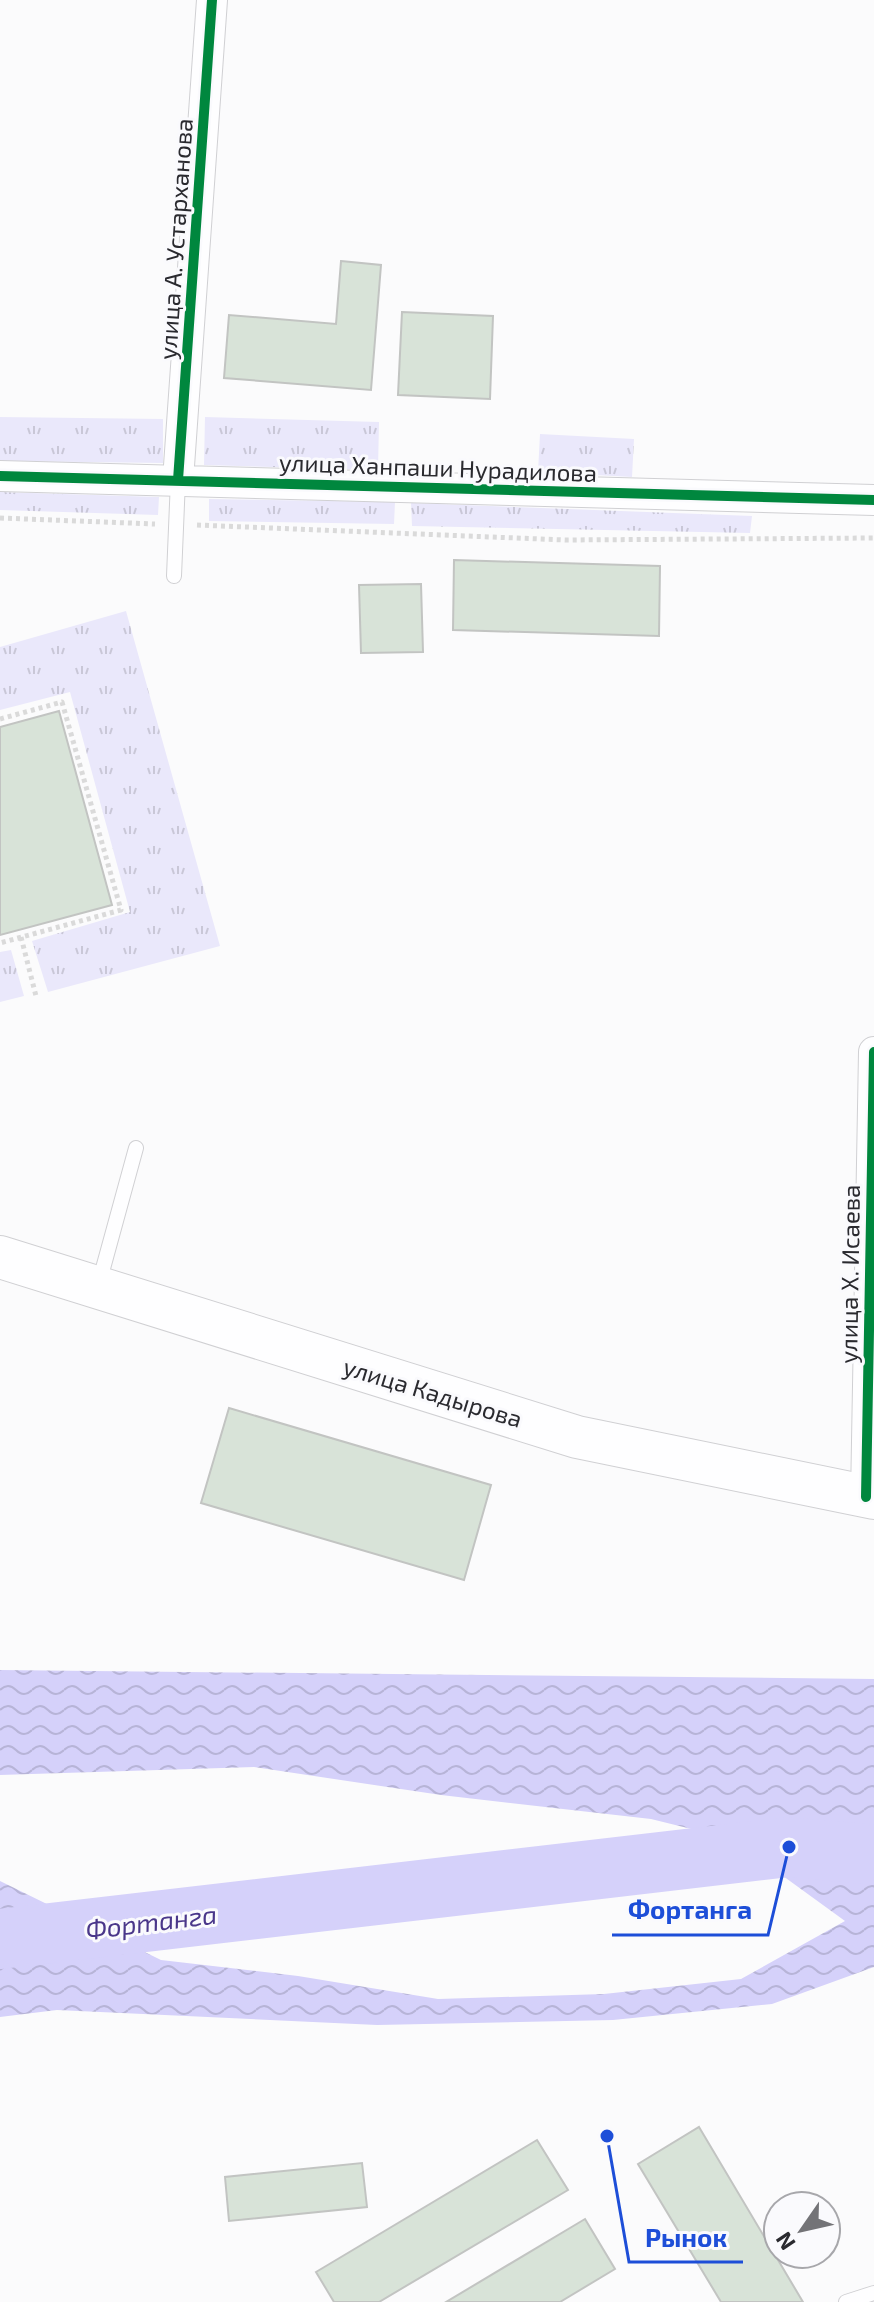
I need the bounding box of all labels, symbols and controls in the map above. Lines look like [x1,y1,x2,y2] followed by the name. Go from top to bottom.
[152,117,199,361] street label: улица А. Устарханова
[279,447,597,488] street label: улица Ханпаши Нурадилова
[833,1184,866,1364] street label: улица Х. Исаева
[340,1351,526,1434] street label: улица Кадырова
[612,1885,768,1935] callout: Фортанга
[628,1893,752,1924] text: Фортанга
[83,1898,219,1944] water label: Фортанга
[762,2190,842,2270] north arrow
[629,2212,743,2262] callout: Рынок
[645,2221,727,2252] text: Рынок
[769,2228,800,2256] text: N

